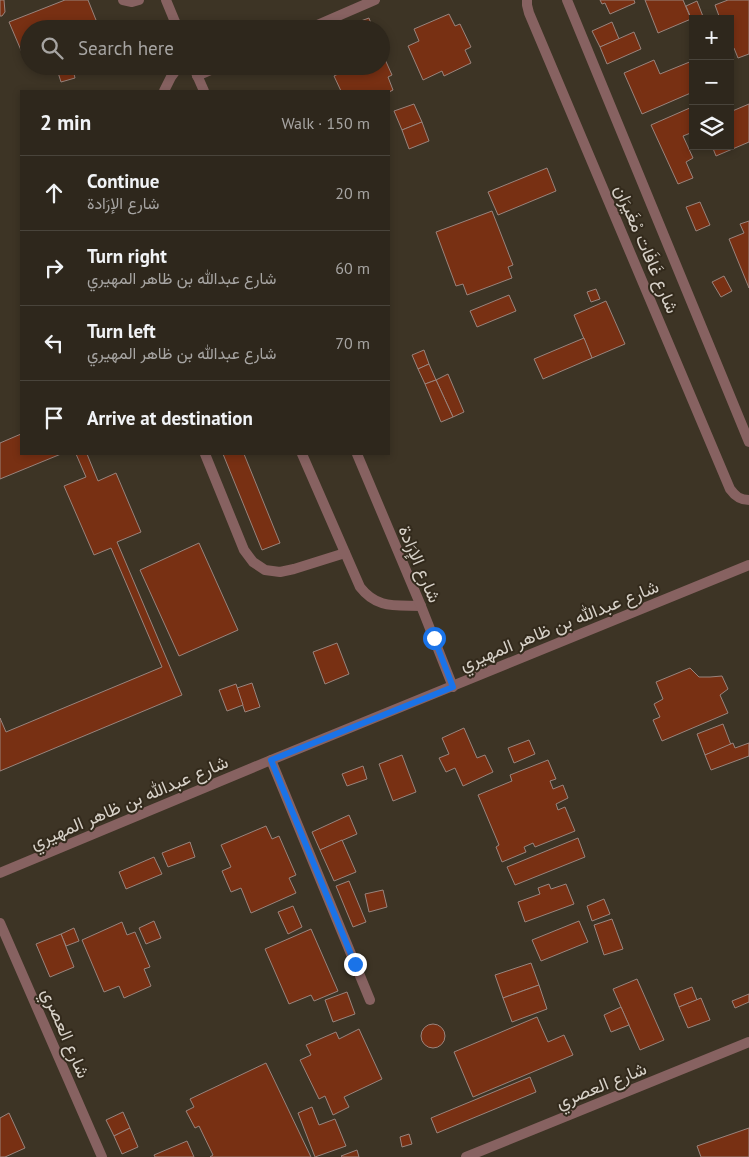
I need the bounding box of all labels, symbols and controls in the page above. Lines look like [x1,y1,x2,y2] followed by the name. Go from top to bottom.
[689,15,734,150] map controls
[689,15,734,60] button: +
[20,20,390,75] search box
[38,34,66,62] icon: search
[78,36,174,60] text: Search here
[689,60,734,105] button: −
[689,105,734,150] button: layers
[40,109,91,136] text: 2 min
[281,113,370,133] text: Walk · 150 m
[87,169,159,193] text: Continue
[40,179,68,207] icon: ahead
[609,181,684,317] street label: شارع غَافَات مْغَيرَان
[335,183,370,203] text: 20 m
[87,193,159,213] text: شارع الإرَادة
[87,244,167,268] text: Turn right
[40,254,68,282] icon: right
[335,258,370,278] text: 60 m
[87,268,276,288] text: شارع عبدالله بن ظاهر المهيري
[87,319,156,343] text: Turn left
[40,329,68,357] icon: left
[335,333,370,353] text: 70 m
[87,343,276,363] text: شارع عبدالله بن ظاهر المهيري
[40,404,68,432] icon: arrive
[87,406,253,430] text: Arrive at destination
[393,522,447,606] street label: شارع الإرَادة
[456,574,664,679] street label: شارع عبدالله بن ظاهر المهيري
[423,627,446,650] route start
[27,750,233,858] street label: شارع عبدالله بن ظاهر المهيري
[344,953,367,976] route end
[33,984,95,1083] street label: شارع العصري
[552,1056,651,1117] street label: شارع العصري

